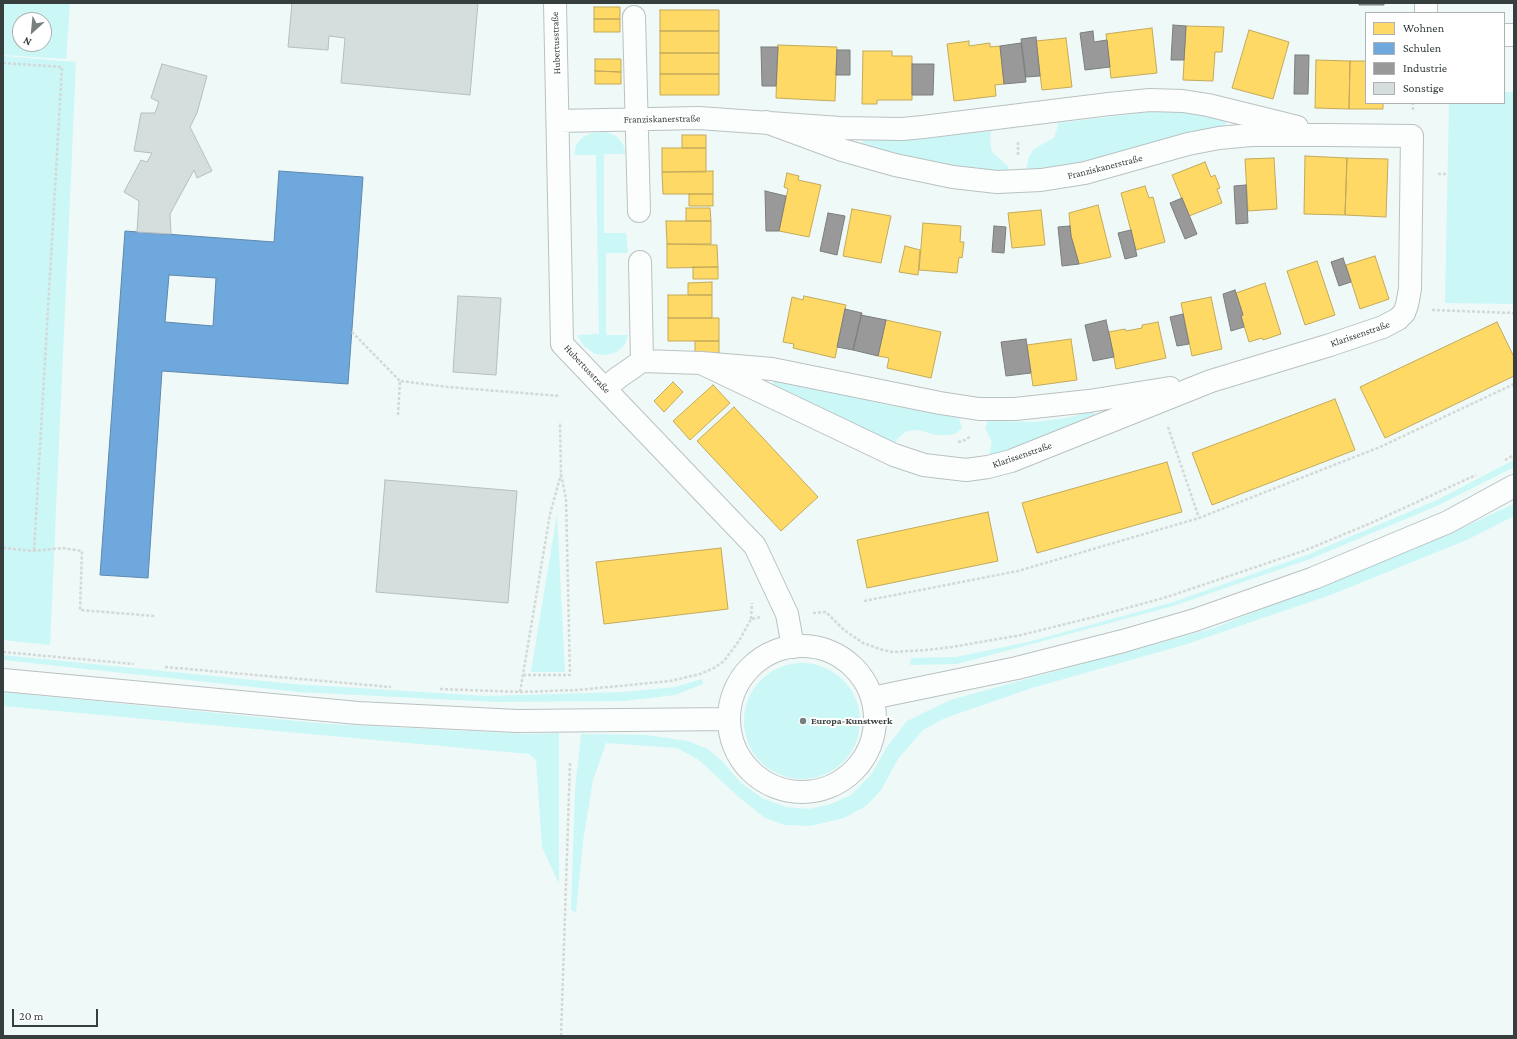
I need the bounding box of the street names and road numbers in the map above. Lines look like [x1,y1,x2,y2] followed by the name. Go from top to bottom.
[549,11,563,75] street label: Hubertusstraße
[623,112,701,126] street label: Franziskanerstraße
[1066,152,1144,182] street label: Franziskanerstraße
[1329,318,1391,350] street label: Klarissenstraße
[561,342,613,396] street label: Hubertusstraße
[991,439,1053,471] street label: Klarissenstraße

